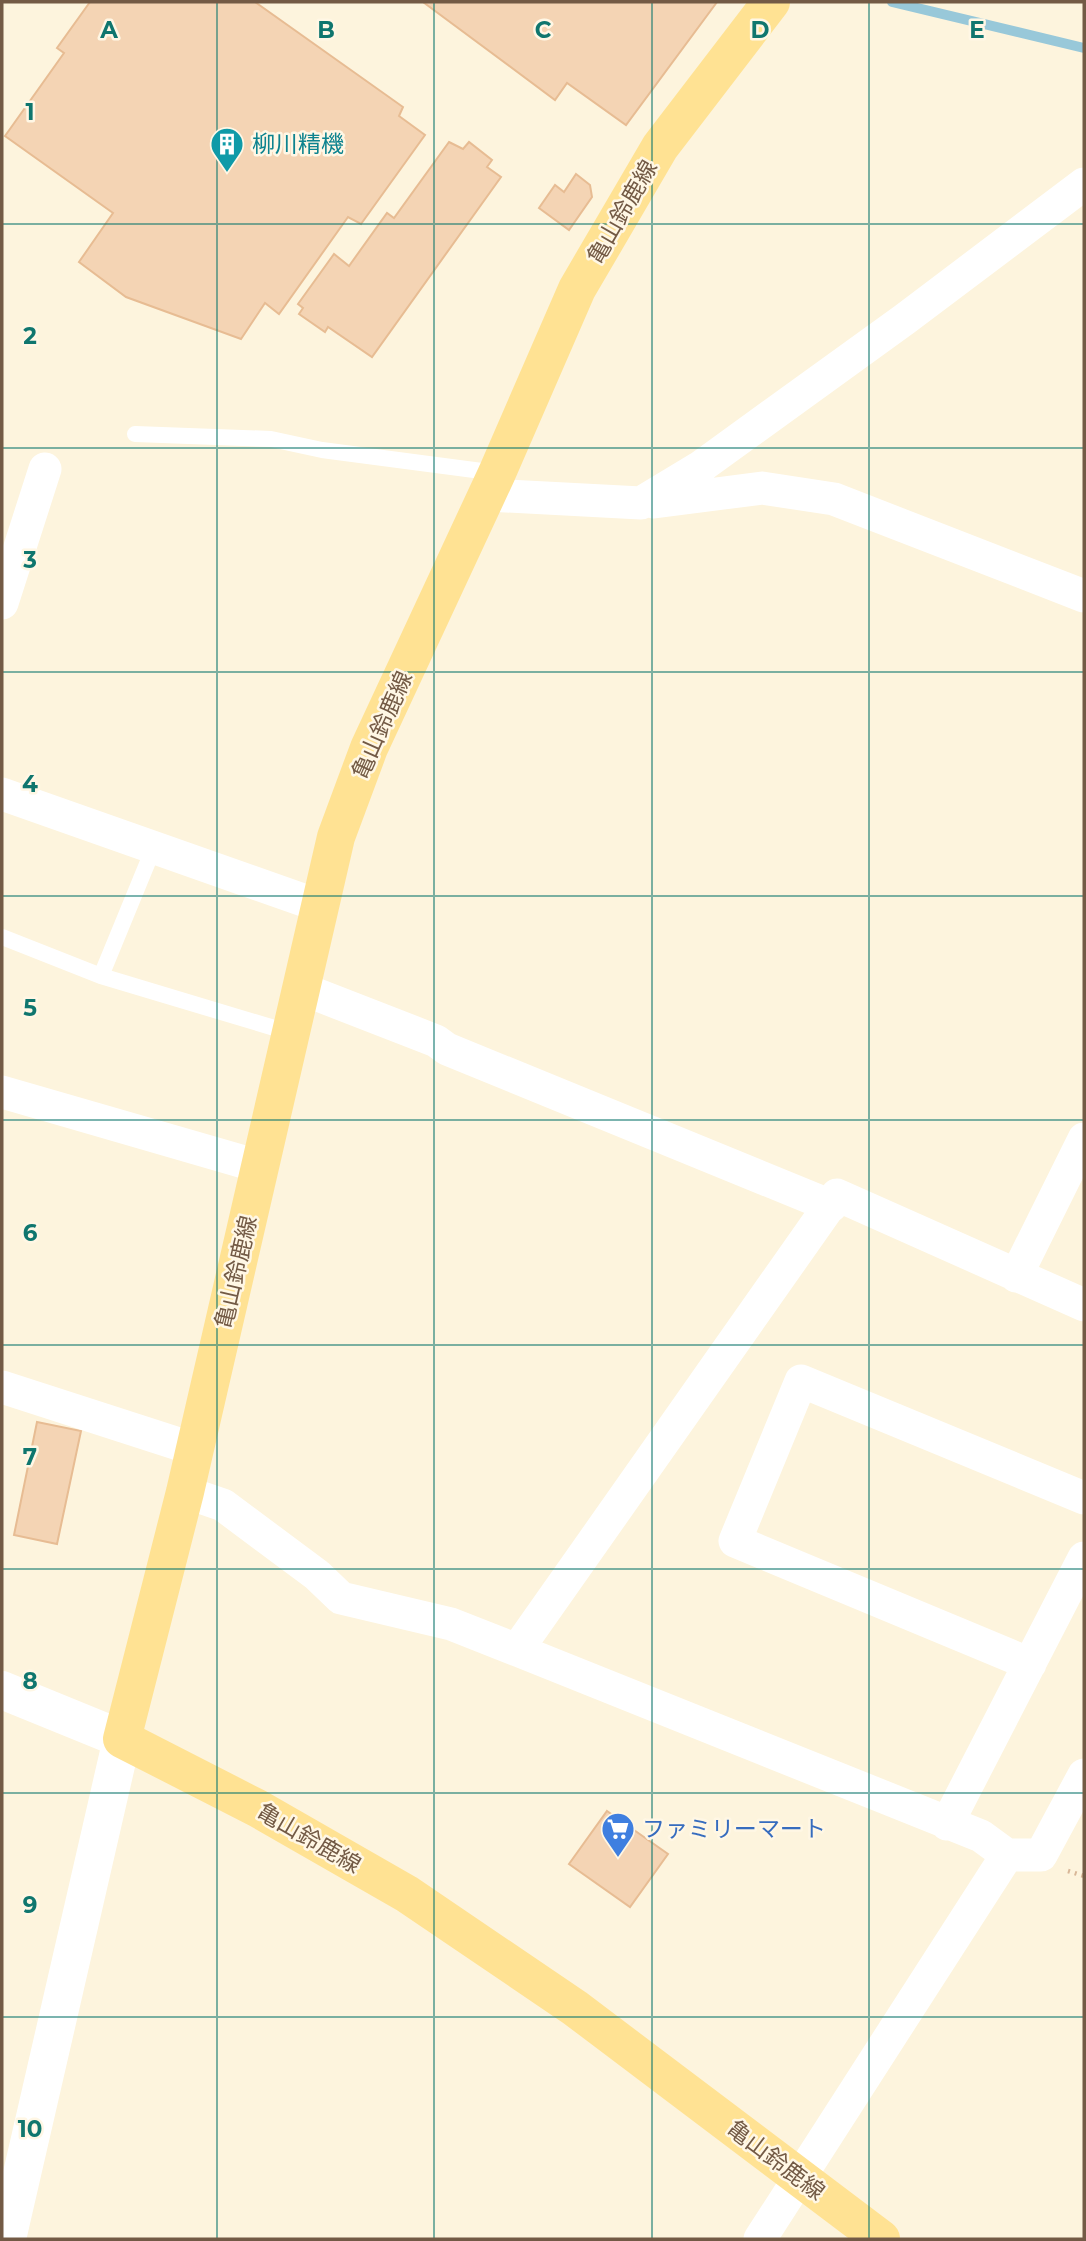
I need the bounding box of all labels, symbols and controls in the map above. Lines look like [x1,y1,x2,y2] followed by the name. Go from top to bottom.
[99,16,118,44] text: A
[317,16,335,44] text: B
[535,16,552,44] text: C
[751,16,770,44] text: D
[969,16,985,44] text: E
[25,98,35,126] text: 1
[208,125,246,174] building icon: 柳川精機
[252,130,344,158] place label: 柳川精機
[581,155,663,269] street label: 亀山鈴鹿線
[23,322,37,350] text: 2
[22,546,37,574] text: 3
[346,667,418,783] street label: 亀山鈴鹿線
[22,770,38,798] text: 4
[23,994,37,1022] text: 5
[209,1213,263,1331] street label: 亀山鈴鹿線
[23,1219,38,1247] text: 6
[23,1443,37,1471] text: 7
[22,1667,38,1695] text: 8
[252,1797,366,1879] street label: 亀山鈴鹿線
[599,1810,637,1859] supermarket icon: ファミリーマート
[642,1815,826,1843] place label: ファミリーマート
[23,1891,37,1919] text: 9
[722,2114,830,2206] street label: 亀山鈴鹿線
[18,2115,42,2143] text: 10

